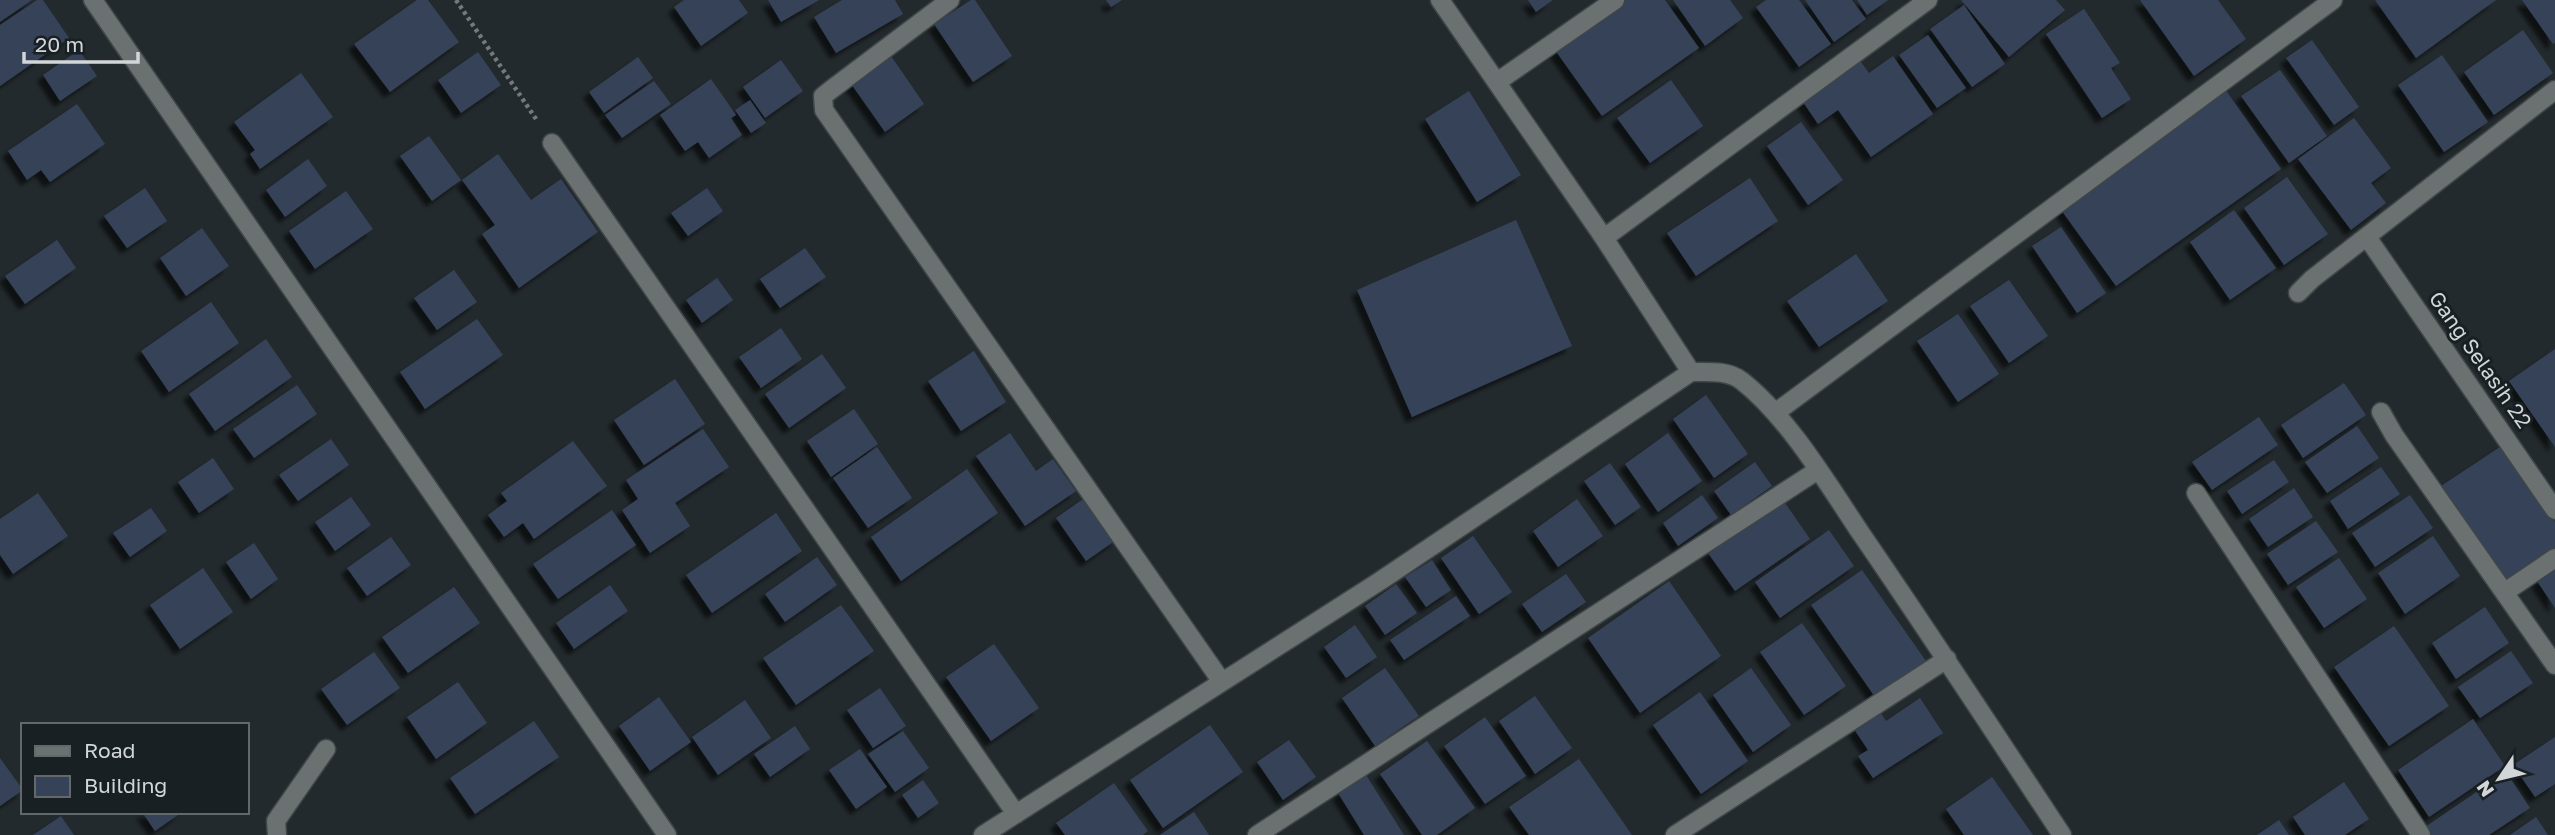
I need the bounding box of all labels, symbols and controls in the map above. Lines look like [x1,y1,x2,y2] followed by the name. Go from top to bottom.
[24,21,138,65] scale bar
[35,31,84,57] text: 20 m
[2424,286,2538,433] street label: Gang Selasih 22
[21,723,248,814] legend
[84,737,135,763] text: Road
[2464,744,2534,814] north arrow
[84,772,167,798] text: Building
[2471,777,2498,802] text: N

